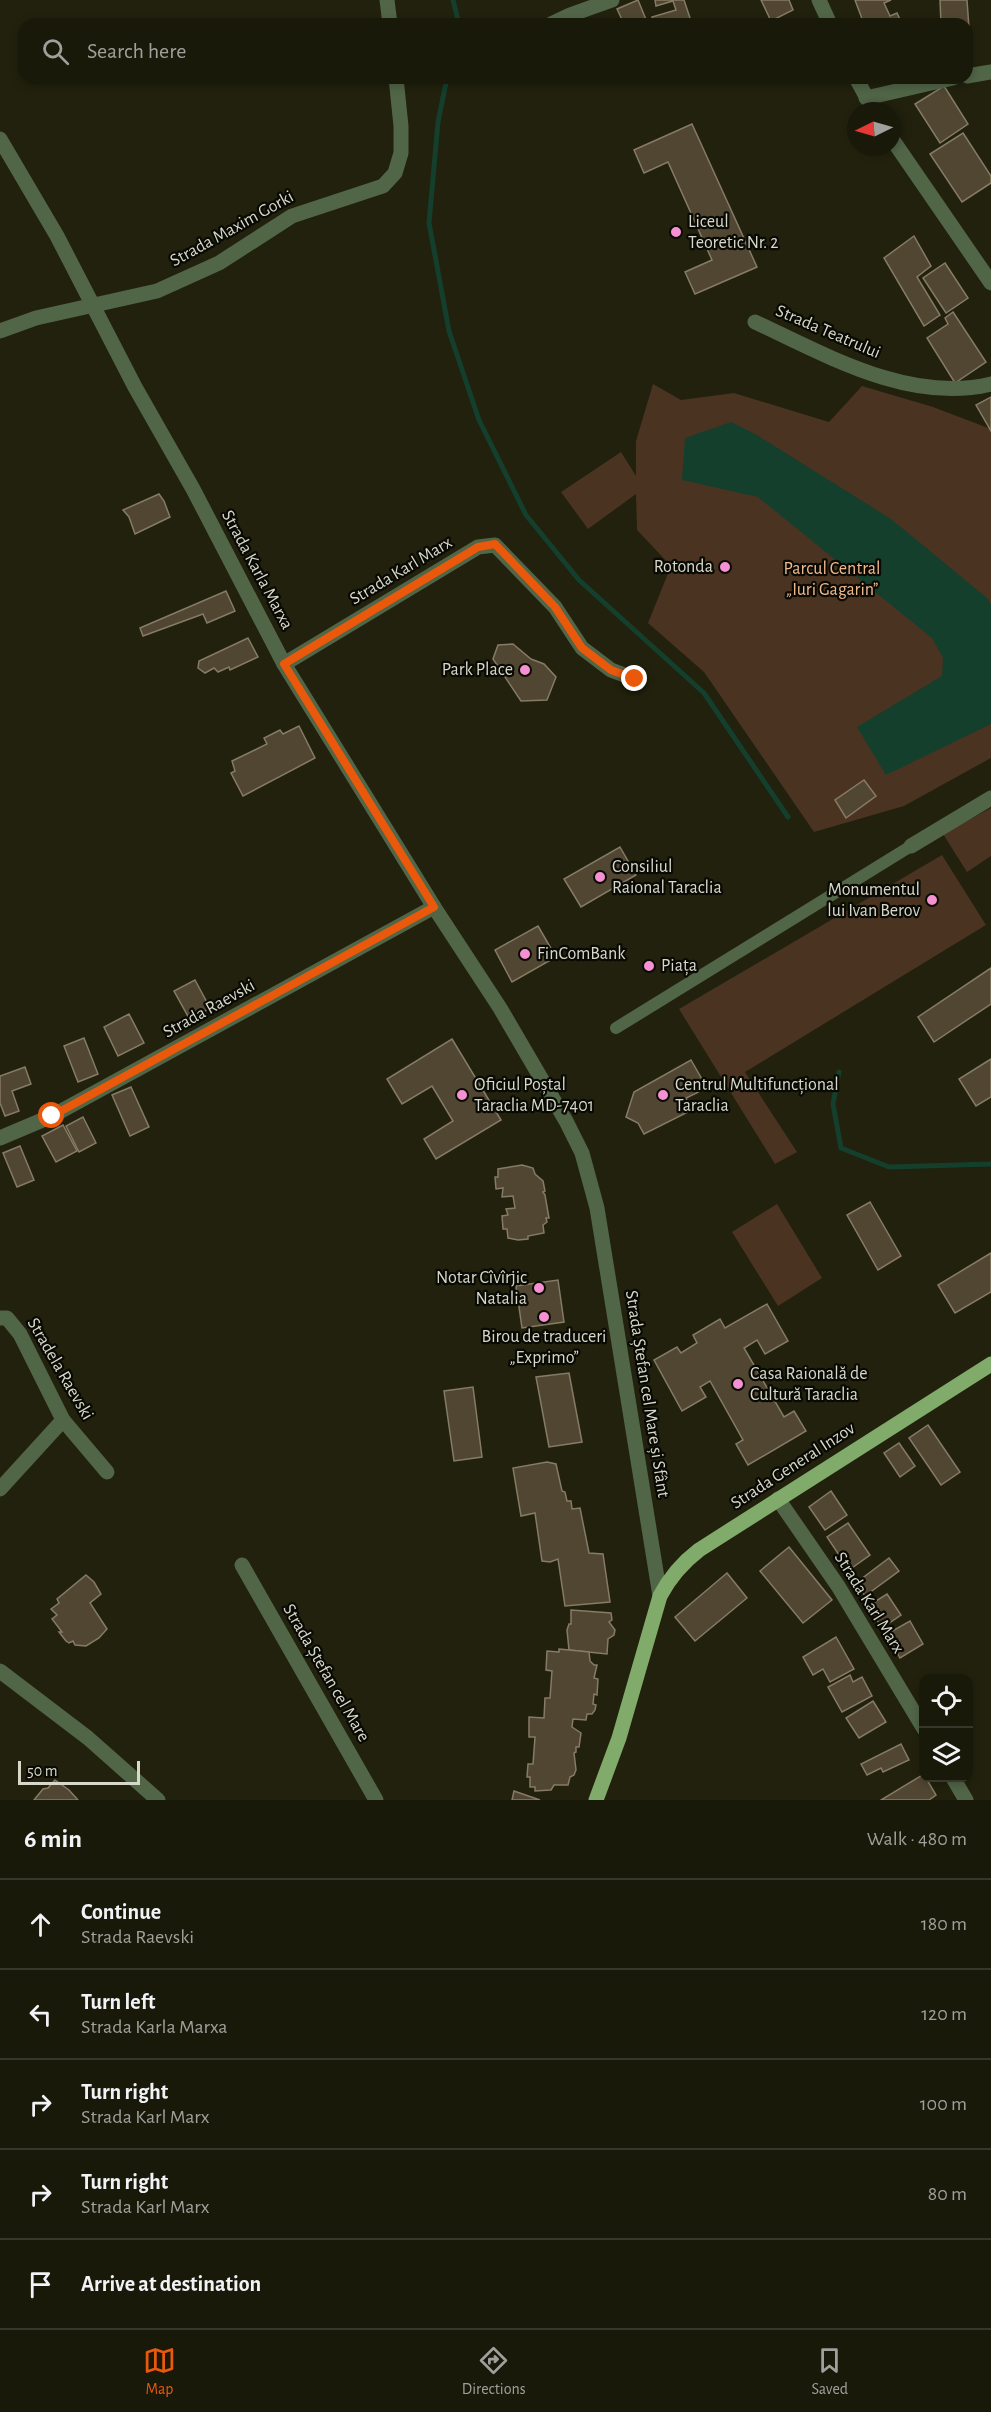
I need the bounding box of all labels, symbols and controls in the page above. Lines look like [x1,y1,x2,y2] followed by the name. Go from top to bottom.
[18,18,973,84] search box
[39,35,72,68] icon: search
[87,40,186,62] text: Search here
[847,102,901,156] north arrow
[167,188,297,270] street label: Strada Maxim Gorki
[688,213,778,252] place label: Liceul Teoretic Nr. 2
[669,225,683,239] marker: Liceul Teoretic Nr. 2
[773,302,883,362] street label: Strada Teatrului
[218,508,296,632] street label: Strada Karla Marxa
[347,533,455,608] street label: Strada Karl Marx
[654,558,713,576] place label: Rotonda
[718,560,732,574] marker: Rotonda
[783,560,881,599] park label: Parcul Central „Iuri Gagarin”
[442,661,513,679] place label: Park Place
[518,663,532,677] marker: Park Place
[621,665,647,691] route end
[612,858,722,897] place label: Consiliul Raional Taraclia
[593,870,607,884] marker: Consiliul Raional Taraclia
[827,881,920,920] place label: Monumentul lui Ivan Berov
[925,893,939,907] marker: Monumentul lui Ivan Berov
[537,945,626,963] place label: FinComBank
[518,947,532,961] marker: FinComBank
[661,957,697,976] place label: Piața
[642,959,656,973] marker: Piața
[160,976,258,1042] street label: Strada Raevski
[474,1076,594,1115] place label: Oficiul Poștal Taraclia MD-7401
[675,1076,839,1115] place label: Centrul Multifuncțional Taraclia
[455,1088,469,1102] marker: Oficiul Poștal Taraclia MD-7401
[656,1088,670,1102] marker: Centrul Multifuncțional Taraclia
[38,1102,64,1128] route start
[436,1269,527,1308] place label: Notar Cîvîrjic Natalia
[532,1281,546,1295] marker: Notar Cîvîrjic Natalia
[621,1289,672,1499] street label: Strada Ștefan cel Mare și Sfânt
[537,1310,551,1324] marker: Birou de traduceri „Exprimo”
[24,1315,96,1423] street label: Stradela Raevski
[482,1328,606,1367] place label: Birou de traduceri „Exprimo”
[750,1365,868,1404] place label: Casa Raională de Cultură Taraclia
[731,1377,745,1391] marker: Casa Raională de Cultură Taraclia
[728,1419,859,1513] street label: Strada General Inzov
[831,1549,907,1657] street label: Strada Karl Marx
[278,1601,373,1745] street label: Strada Ștefan cel Mare
[919,1674,973,1782] map controls
[919,1674,973,1728] button: locate
[919,1728,973,1782] button: layers
[18,1758,140,1786] scale bar
[27,1763,58,1779] text: 50 m
[24,1826,82,1852] text: 6 min
[867,1829,967,1849] text: Walk · 480 m
[81,1901,161,1923] text: Continue
[24,1908,57,1941] icon: ahead
[921,1914,967,1934] text: 180 m
[81,1927,194,1947] text: Strada Raevski
[81,1991,155,2013] text: Turn left
[24,1998,57,2031] icon: left
[921,2004,967,2024] text: 120 m
[81,2017,228,2037] text: Strada Karla Marxa
[81,2081,168,2103] text: Turn right
[24,2088,57,2121] icon: right
[920,2094,967,2114] text: 100 m
[81,2107,209,2127] text: Strada Karl Marx
[81,2171,168,2193] text: Turn right
[24,2178,57,2211] icon: right
[928,2184,967,2204] text: 80 m
[81,2197,209,2217] text: Strada Karl Marx
[24,2268,57,2301] icon: arrive
[81,2273,261,2295] text: Arrive at destination
[143,2344,176,2399] tab: Map
[462,2344,526,2399] tab: Directions
[811,2344,848,2399] tab: Saved

